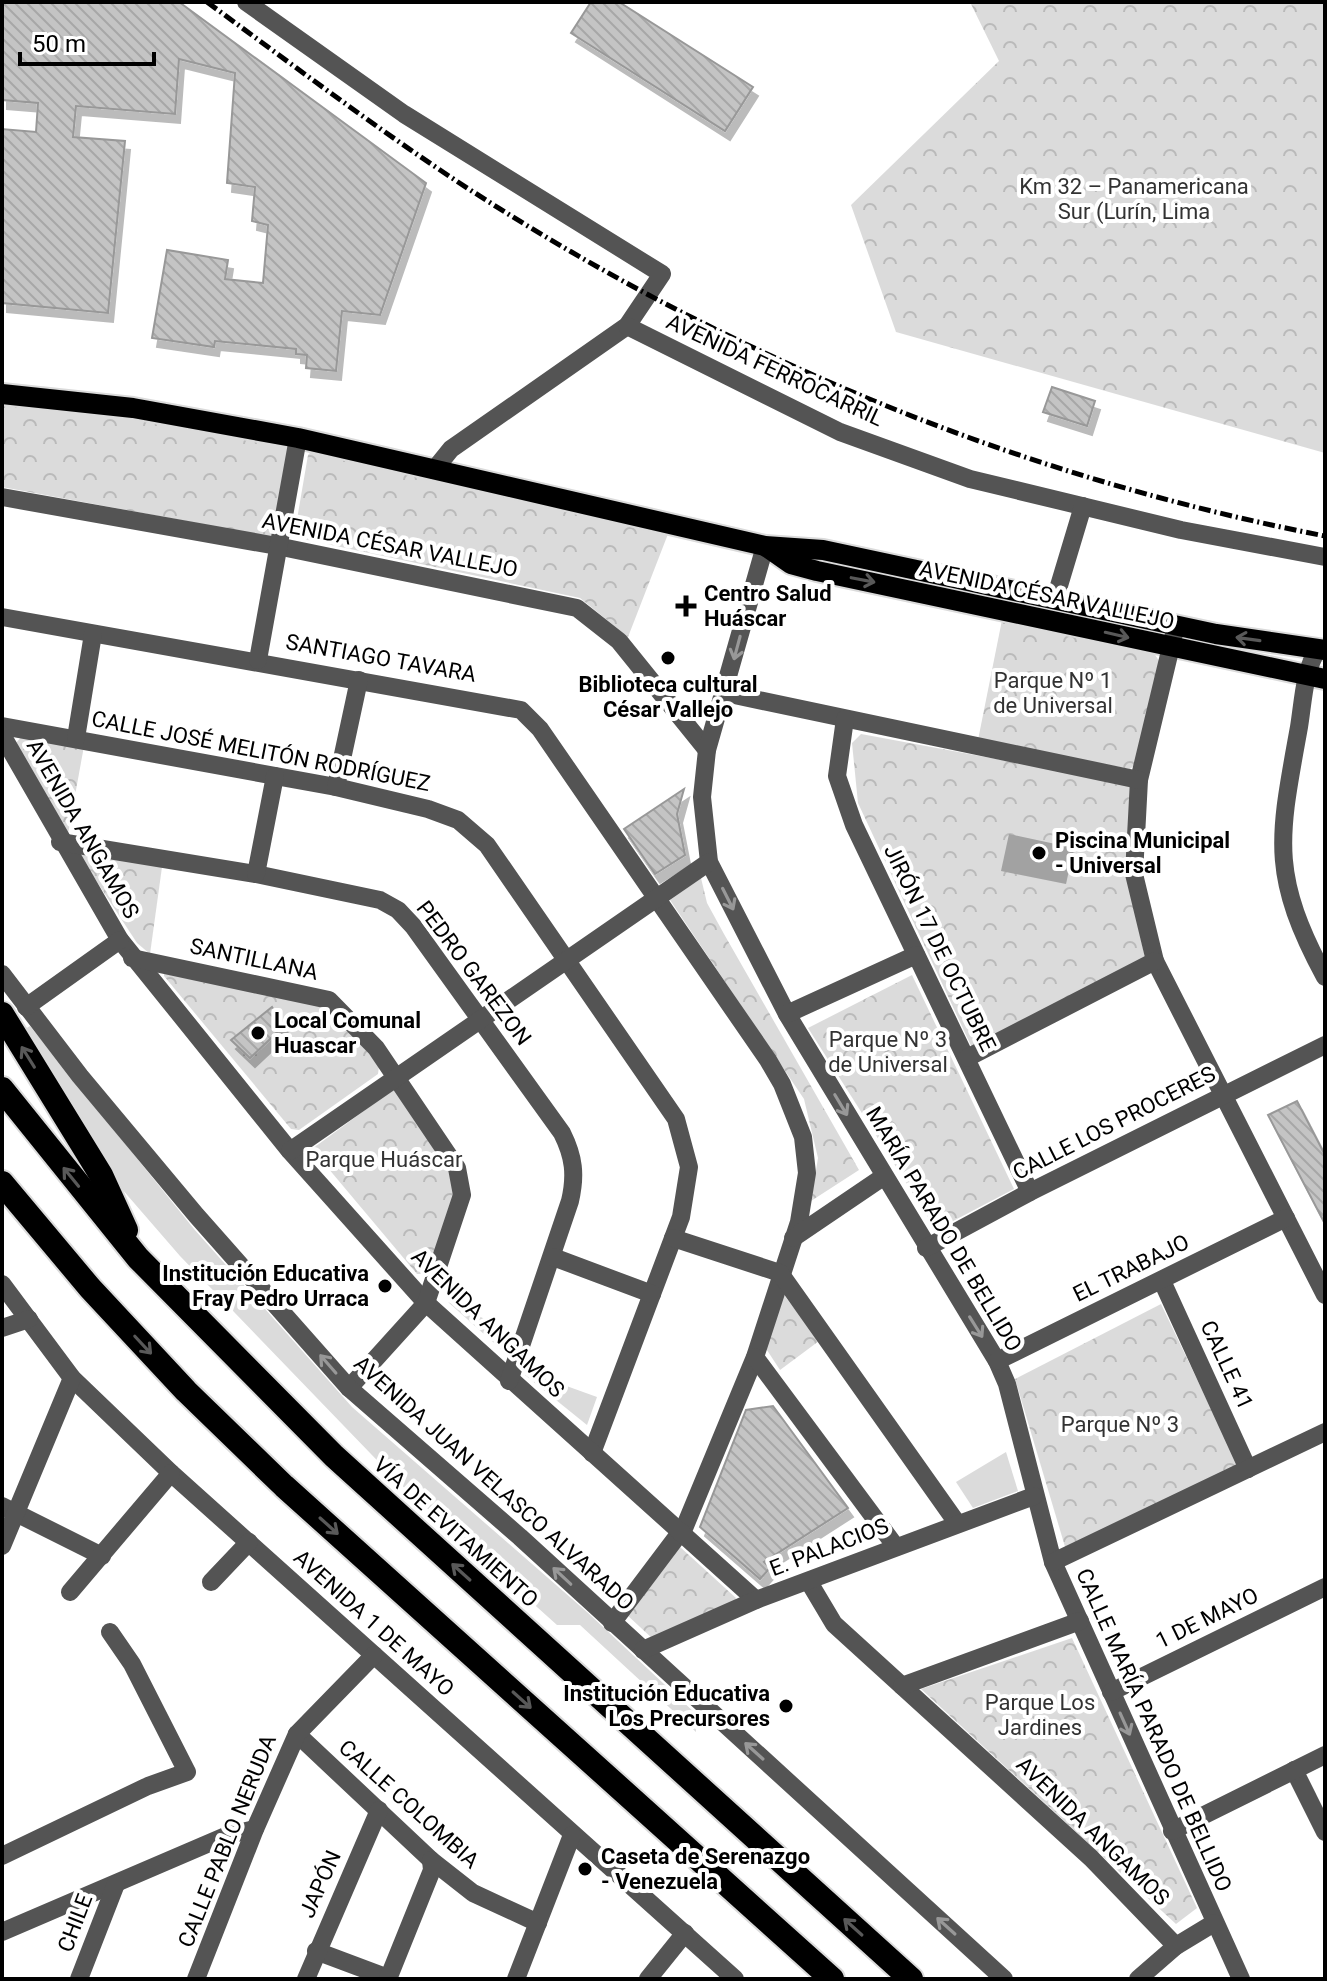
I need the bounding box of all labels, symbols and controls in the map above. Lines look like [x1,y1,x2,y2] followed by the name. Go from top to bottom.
[20,16,154,66] scale bar
[32,30,86,58] text: 50 m
[1019,174,1249,225] park label: Km 32 – Panamericana Sur (Lurín, Lima
[663,309,887,431] street label: AVENIDA FERROCARRIL
[260,508,520,582] street label: AVENIDA CÉSAR VALLEJO
[917,556,1177,634] street label: AVENIDA CÉSAR VALLEJO
[850,574,875,589] one-way arrow
[704,581,832,631] place label: Centro Salud Huáscar
[675,595,697,617] marker: Centro Salud Huáscar
[1104,628,1130,643] one-way arrow
[284,629,479,687] street label: SANTIAGO TAVARA
[1236,631,1261,646] one-way arrow
[729,635,744,661] one-way arrow
[659,649,677,667] marker: Biblioteca cultural César Vallejo
[993,668,1113,718] park label: Parque Nº 1 de Universal
[579,672,758,722] place label: Biblioteca cultural César Vallejo
[89,705,433,796] street label: CALLE JOSÉ MELITÓN RODRÍGUEZ
[22,735,144,923] street label: AVENIDA ANGAMOS
[1055,828,1230,878] place label: Piscina Municipal - Universal
[879,840,1002,1055] street label: JIRÓN 17 DE OCTUBRE
[1030,844,1048,862] marker: Piscina Municipal - Universal
[721,886,737,910] one-way arrow
[412,896,536,1050] street label: PEDRO GAREZON
[188,933,321,985] street label: SANTILLANA
[274,1008,421,1058] place label: Local Comunal Huascar
[249,1024,267,1042] marker: Local Comunal Huascar
[828,1027,948,1077] park label: Parque Nº 3 de Universal
[20,1046,36,1069] one-way arrow
[1009,1061,1219,1185] street label: CALLE LOS PROCERES
[833,1093,849,1116] one-way arrow
[861,1102,1027,1356] street label: MARÍA PARADO DE BELLIDO
[306,1147,463,1172] park label: Parque Huáscar
[62,1167,80,1187] one-way arrow
[1069,1229,1193,1307] street label: EL TRABAJO
[407,1244,569,1402] street label: AVENIDA ANGAMOS
[162,1261,369,1311] place label: Institución Educativa Fray Pedro Urraca
[376,1277,394,1295] marker: Institución Educativa Fray Pedro Urraca
[968,1315,984,1338] one-way arrow
[1196,1317,1258,1413] street label: CALLE 41
[133,1335,152,1355] one-way arrow
[349,1351,639,1615] street label: AVENIDA JUAN VELASCO ALVARADO
[319,1355,337,1375] one-way arrow
[1061,1412,1179,1437] park label: Parque Nº 3
[369,1452,543,1612] street label: VÍA DE EVITAMIENTO
[766,1513,892,1581] street label: E. PALACIOS
[319,1517,339,1535] one-way arrow
[289,1545,459,1701] street label: AVENIDA 1 DE MAYO
[451,1563,471,1581] one-way arrow
[1071,1565,1237,1895] street label: CALLE MARÍA PARADO DE BELLIDO
[552,1568,572,1586] one-way arrow
[1152,1582,1262,1654] street label: 1 DE MAYO
[563,1681,770,1731] place label: Institución Educativa Los Precursores
[985,1690,1095,1740] park label: Parque Los Jardines
[512,1691,532,1709] one-way arrow
[777,1697,795,1715] marker: Institución Educativa Los Precursores
[1118,1711,1133,1735] one-way arrow
[173,1730,281,1951] street label: CALLE PABLO NERUDA
[334,1735,485,1874] street label: CALLE COLOMBIA
[744,1742,764,1761] one-way arrow
[1012,1752,1174,1910] street label: AVENIDA ANGAMOS
[601,1844,810,1894] place label: Caseta de Serenazgo - Venezuela
[293,1846,346,1922] street label: JAPÓN
[576,1860,594,1878] marker: Caseta de Serenazgo - Venezuela
[53,1890,97,1956] street label: CHILE
[936,1917,956,1936] one-way arrow
[843,1918,864,1937] one-way arrow

